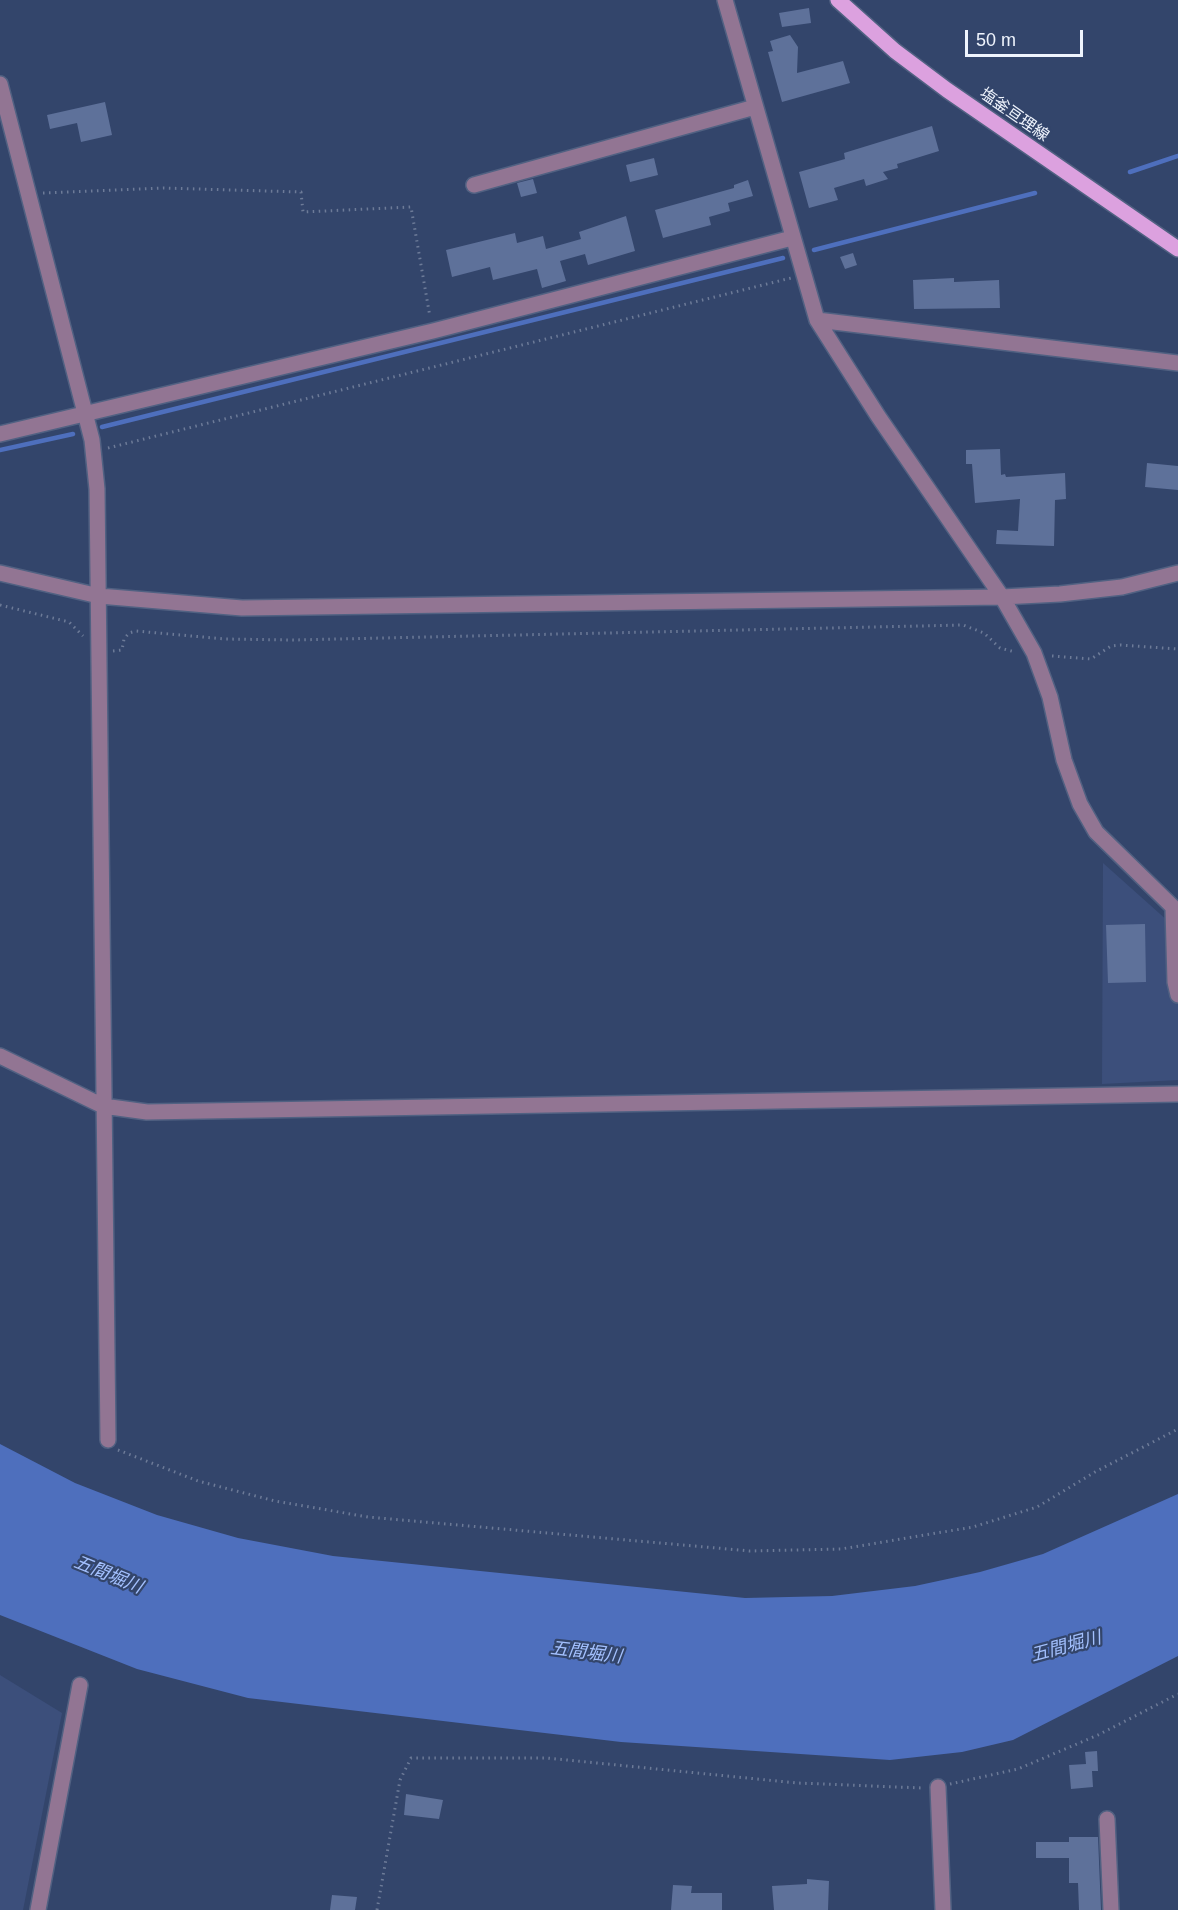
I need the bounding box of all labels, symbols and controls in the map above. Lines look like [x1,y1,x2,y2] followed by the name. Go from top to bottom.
[968,18,1086,56] scale bar
[976,30,1016,50] text: 50 m
[976,84,1052,146] street label: 塩釜亘理線
[71,1552,145,1598] water label: 五間堀川
[1028,1627,1104,1667] water label: 五間堀川
[549,1638,623,1668] water label: 五間堀川

